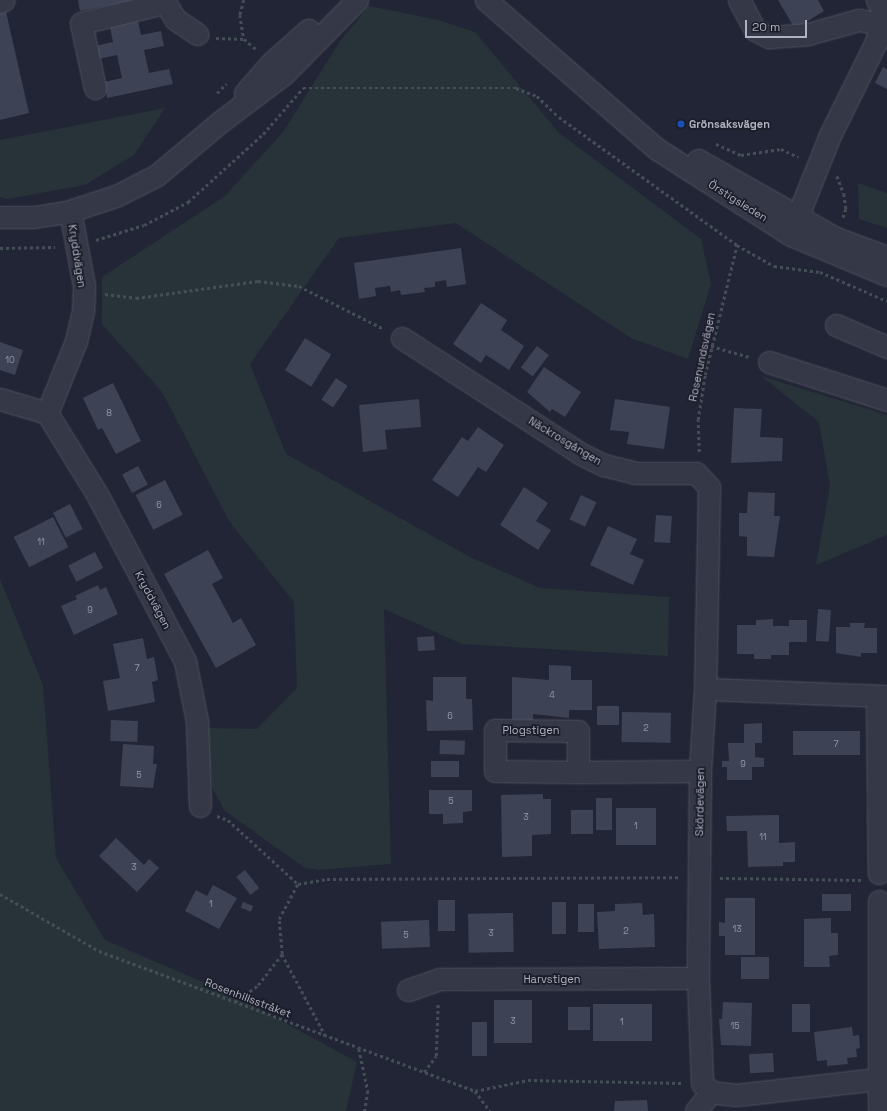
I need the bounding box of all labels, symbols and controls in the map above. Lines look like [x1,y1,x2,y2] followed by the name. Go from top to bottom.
[747,12,809,38] scale bar
[752,19,780,35] text: 20 m
[689,117,770,131] place label: Grönsaksvägen
[676,119,686,129] marker: Grönsaksvägen
[706,178,770,224] street label: Örstigsleden
[65,223,89,289] street label: Kryddvägen
[686,311,718,403] street label: Rosenundsvägen
[5,355,15,365] house number: 10
[106,408,112,418] house number: 8
[526,414,604,468] street label: Näckrosgången
[156,500,162,510] house number: 6
[37,537,45,547] house number: 11
[132,569,174,631] street label: Kryddvägen
[87,605,93,615] house number: 9
[134,663,140,673] house number: 7
[549,690,555,700] house number: 4
[447,711,453,721] house number: 6
[503,723,559,737] street label: Plogstigen
[643,723,649,733] house number: 2
[833,739,839,749] house number: 7
[740,759,746,769] house number: 9
[693,768,707,836] street label: Skördevägen
[136,770,142,780] house number: 5
[448,796,454,806] house number: 5
[523,812,529,822] house number: 3
[634,821,638,831] house number: 1
[759,832,767,842] house number: 11
[131,862,137,872] house number: 3
[209,899,213,909] house number: 1
[732,924,742,934] house number: 13
[623,926,629,936] house number: 2
[488,928,494,938] house number: 3
[403,930,409,940] house number: 5
[523,972,581,986] street label: Harvstigen
[203,975,293,1021] street label: Rosenhillsstråket
[510,1016,516,1026] house number: 3
[620,1017,624,1027] house number: 1
[730,1021,740,1031] house number: 15

